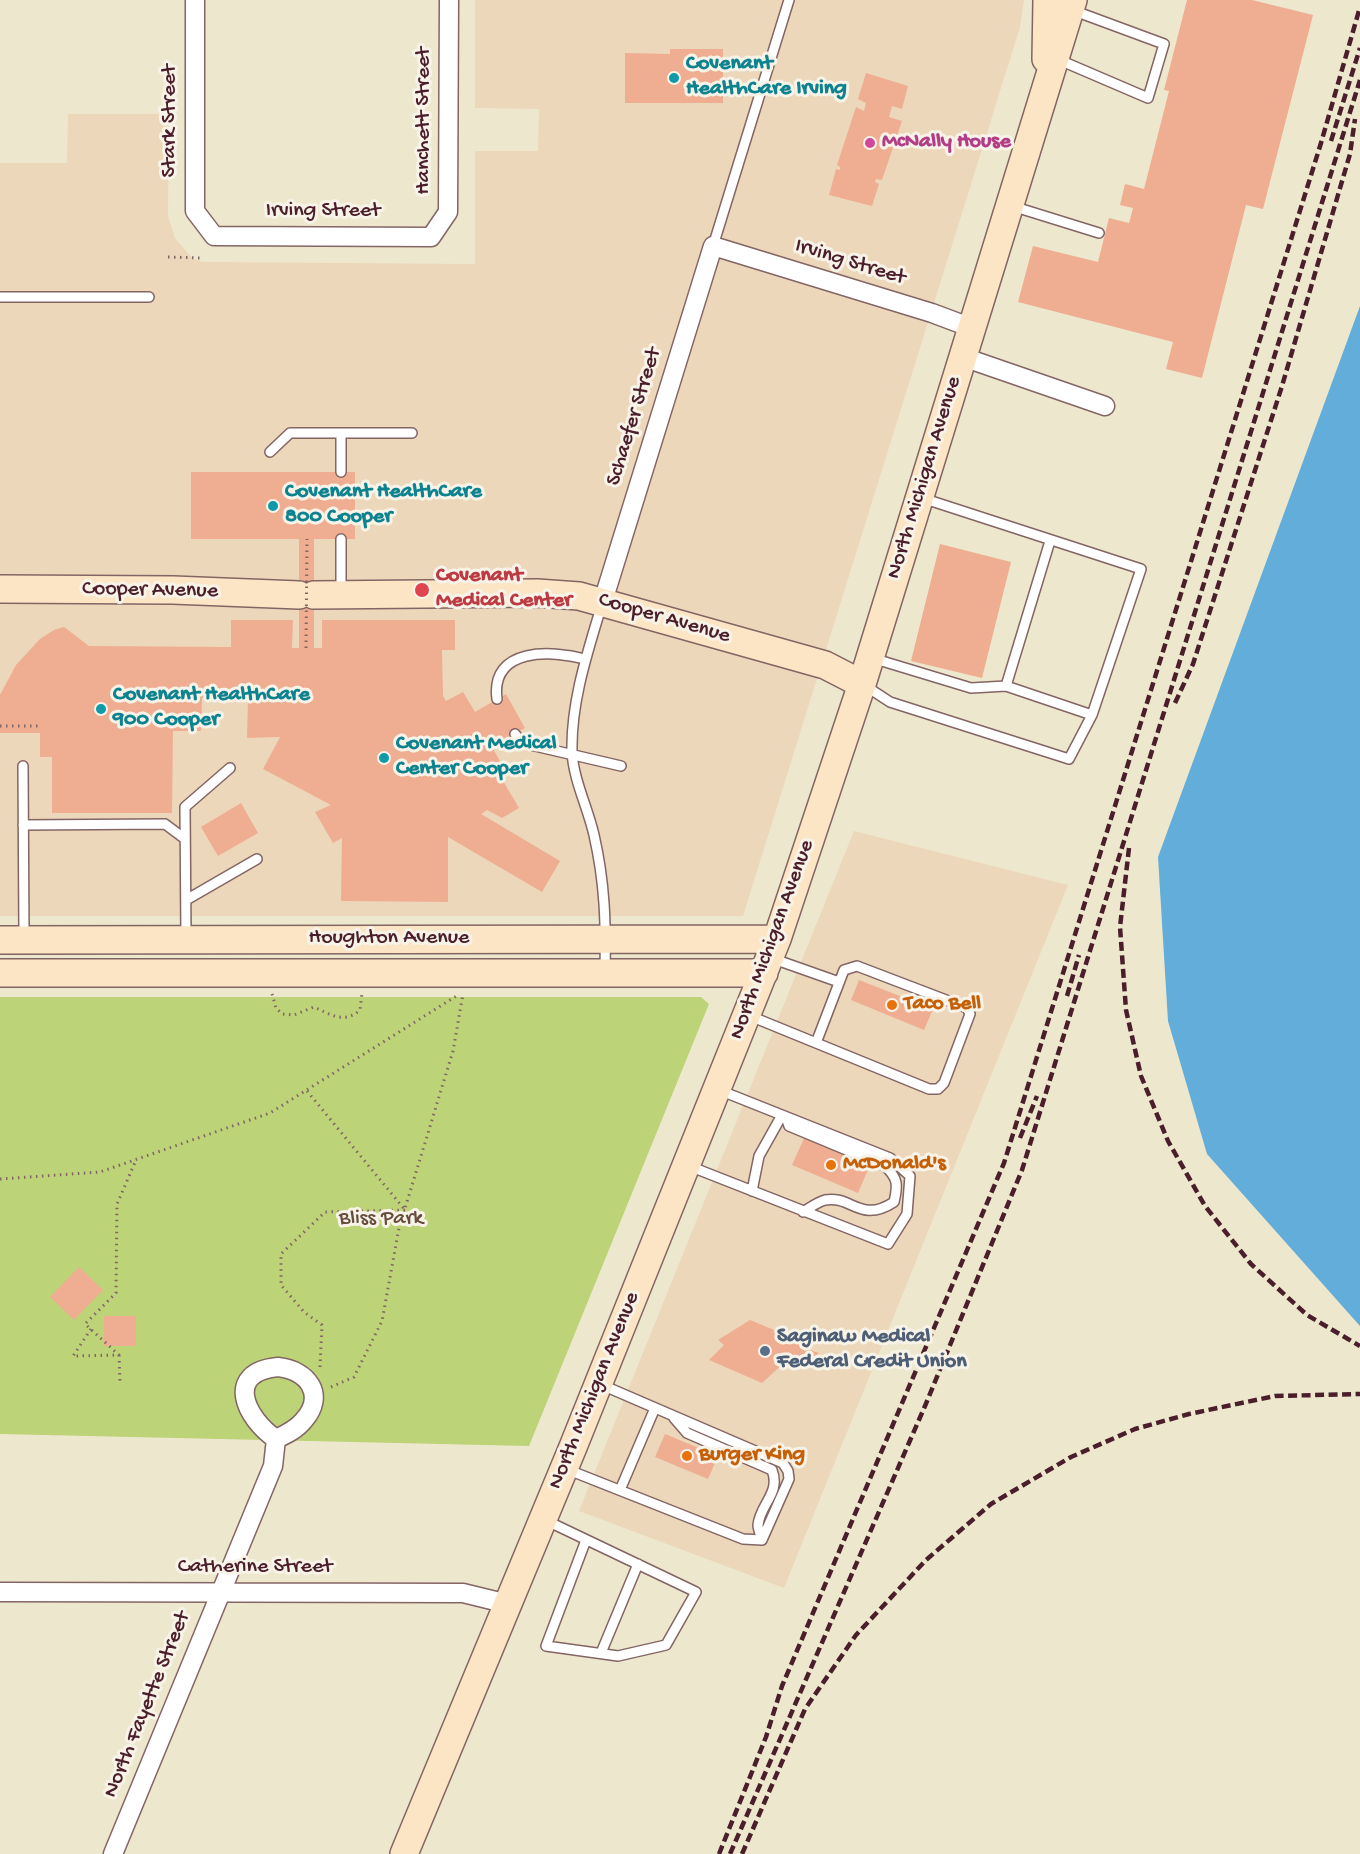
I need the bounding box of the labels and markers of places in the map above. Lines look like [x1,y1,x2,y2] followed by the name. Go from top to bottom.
[686,52,847,104] place label: Covenant HealthCare Irving
[667,71,681,85] marker: Covenant HealthCare Irving
[882,130,1011,156] place label: McNally House
[863,136,877,150] marker: McNally House
[285,480,482,532] place label: Covenant HealthCare 800 Cooper
[266,499,280,513] marker: Covenant HealthCare 800 Cooper
[436,564,572,616] place label: Covenant Medical Center
[413,581,431,599] marker: Covenant Medical Center
[113,683,310,734] place label: Covenant HealthCare 900 Cooper
[94,702,108,716] marker: Covenant HealthCare 900 Cooper
[396,732,557,784] place label: Covenant Medical Center Cooper
[377,751,391,765] marker: Covenant Medical Center Cooper
[904,992,981,1018] place label: Taco Bell
[885,998,899,1012] marker: Taco Bell
[843,1152,946,1178] place label: McDonald's
[824,1158,838,1172] marker: McDonald's
[777,1325,967,1376] place label: Saginaw Medical Federal Credit Union
[758,1344,772,1358] marker: Saginaw Medical Federal Credit Union
[699,1443,805,1469] place label: Burger King
[680,1449,694,1463] marker: Burger King

